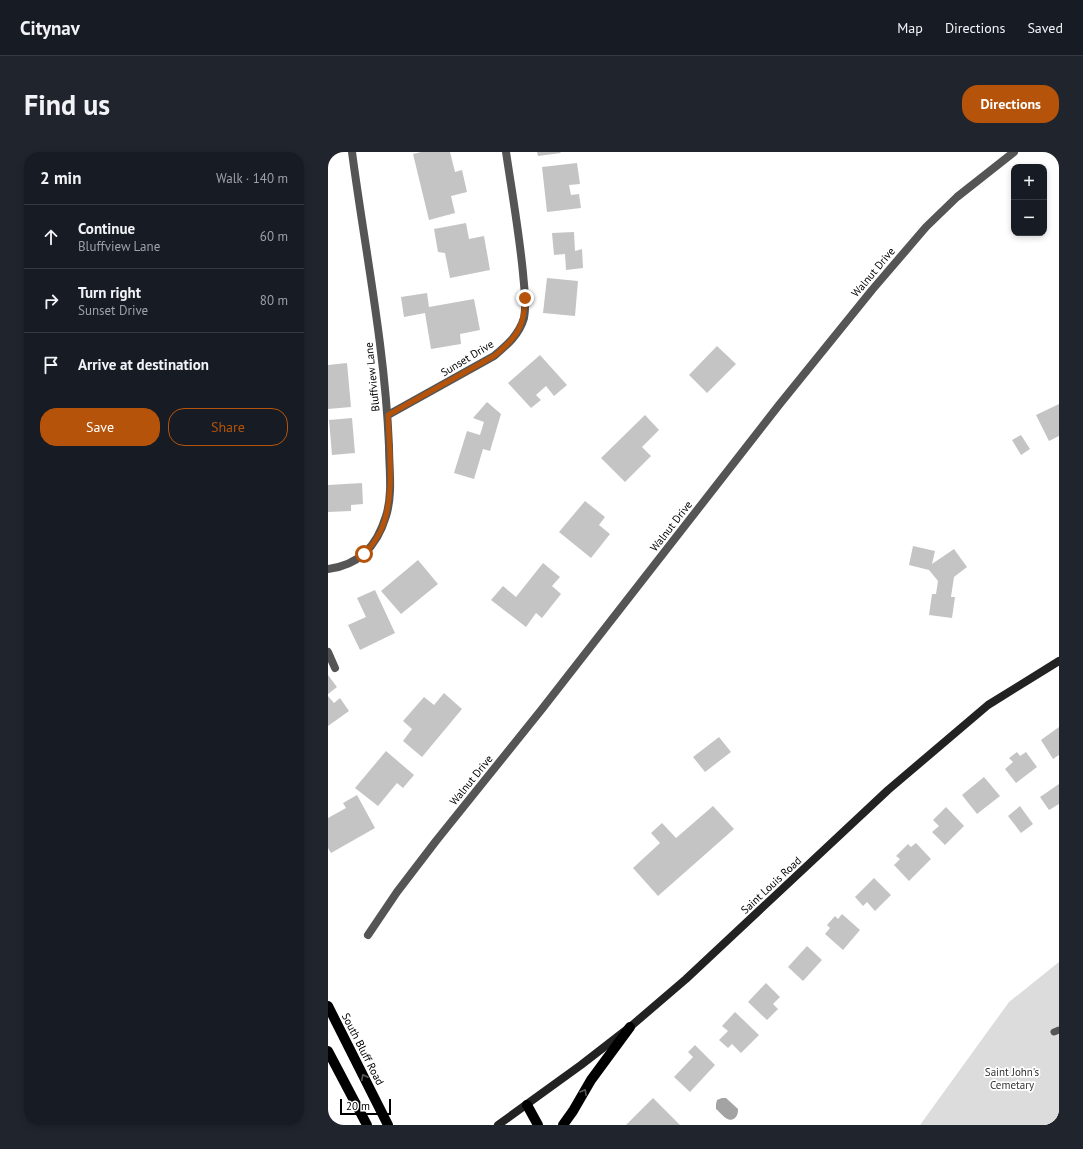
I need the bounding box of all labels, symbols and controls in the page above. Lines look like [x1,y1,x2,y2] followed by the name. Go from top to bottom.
[20,16,80,40] text: Citynav
[897,19,923,37] text: Map
[945,19,1005,37] text: Directions
[1027,19,1063,37] text: Saved
[962,85,1059,123] button: Directions
[24,86,110,123] text: Find us
[1011,164,1047,236] map controls
[1011,164,1047,200] button: +
[40,167,81,189] text: 2 min
[216,170,288,187] text: Walk · 140 m
[1011,200,1047,236] button: −
[78,219,135,238] text: Continue
[40,226,62,248] icon: ahead
[260,228,288,245] text: 60 m
[78,238,160,255] text: Bluffview Lane
[848,244,898,300] street label: Walnut Drive
[78,283,141,302] text: Turn right
[516,289,534,307] route end
[40,290,62,312] icon: right
[260,292,288,309] text: 80 m
[78,302,148,319] text: Sunset Drive
[438,337,496,379] street label: Sunset Drive
[361,341,383,412] street label: Bluffview Lane
[40,354,62,376] icon: arrive
[78,355,209,374] text: Arrive at destination
[40,408,160,446] button: Save
[168,408,288,446] button: Share
[647,497,695,554] street label: Walnut Drive
[355,545,373,563] route start
[446,752,496,808] street label: Walnut Drive
[738,853,804,917] street label: Saint Louis Road
[339,1011,387,1088] street label: South Bluff Road
[985,1065,1040,1092] park label: Saint John's Cemetary
[361,1074,369,1082] one-way arrow
[580,1089,587,1096] one-way arrow
[340,1097,391,1116] scale bar
[346,1099,370,1113] text: 20 m

